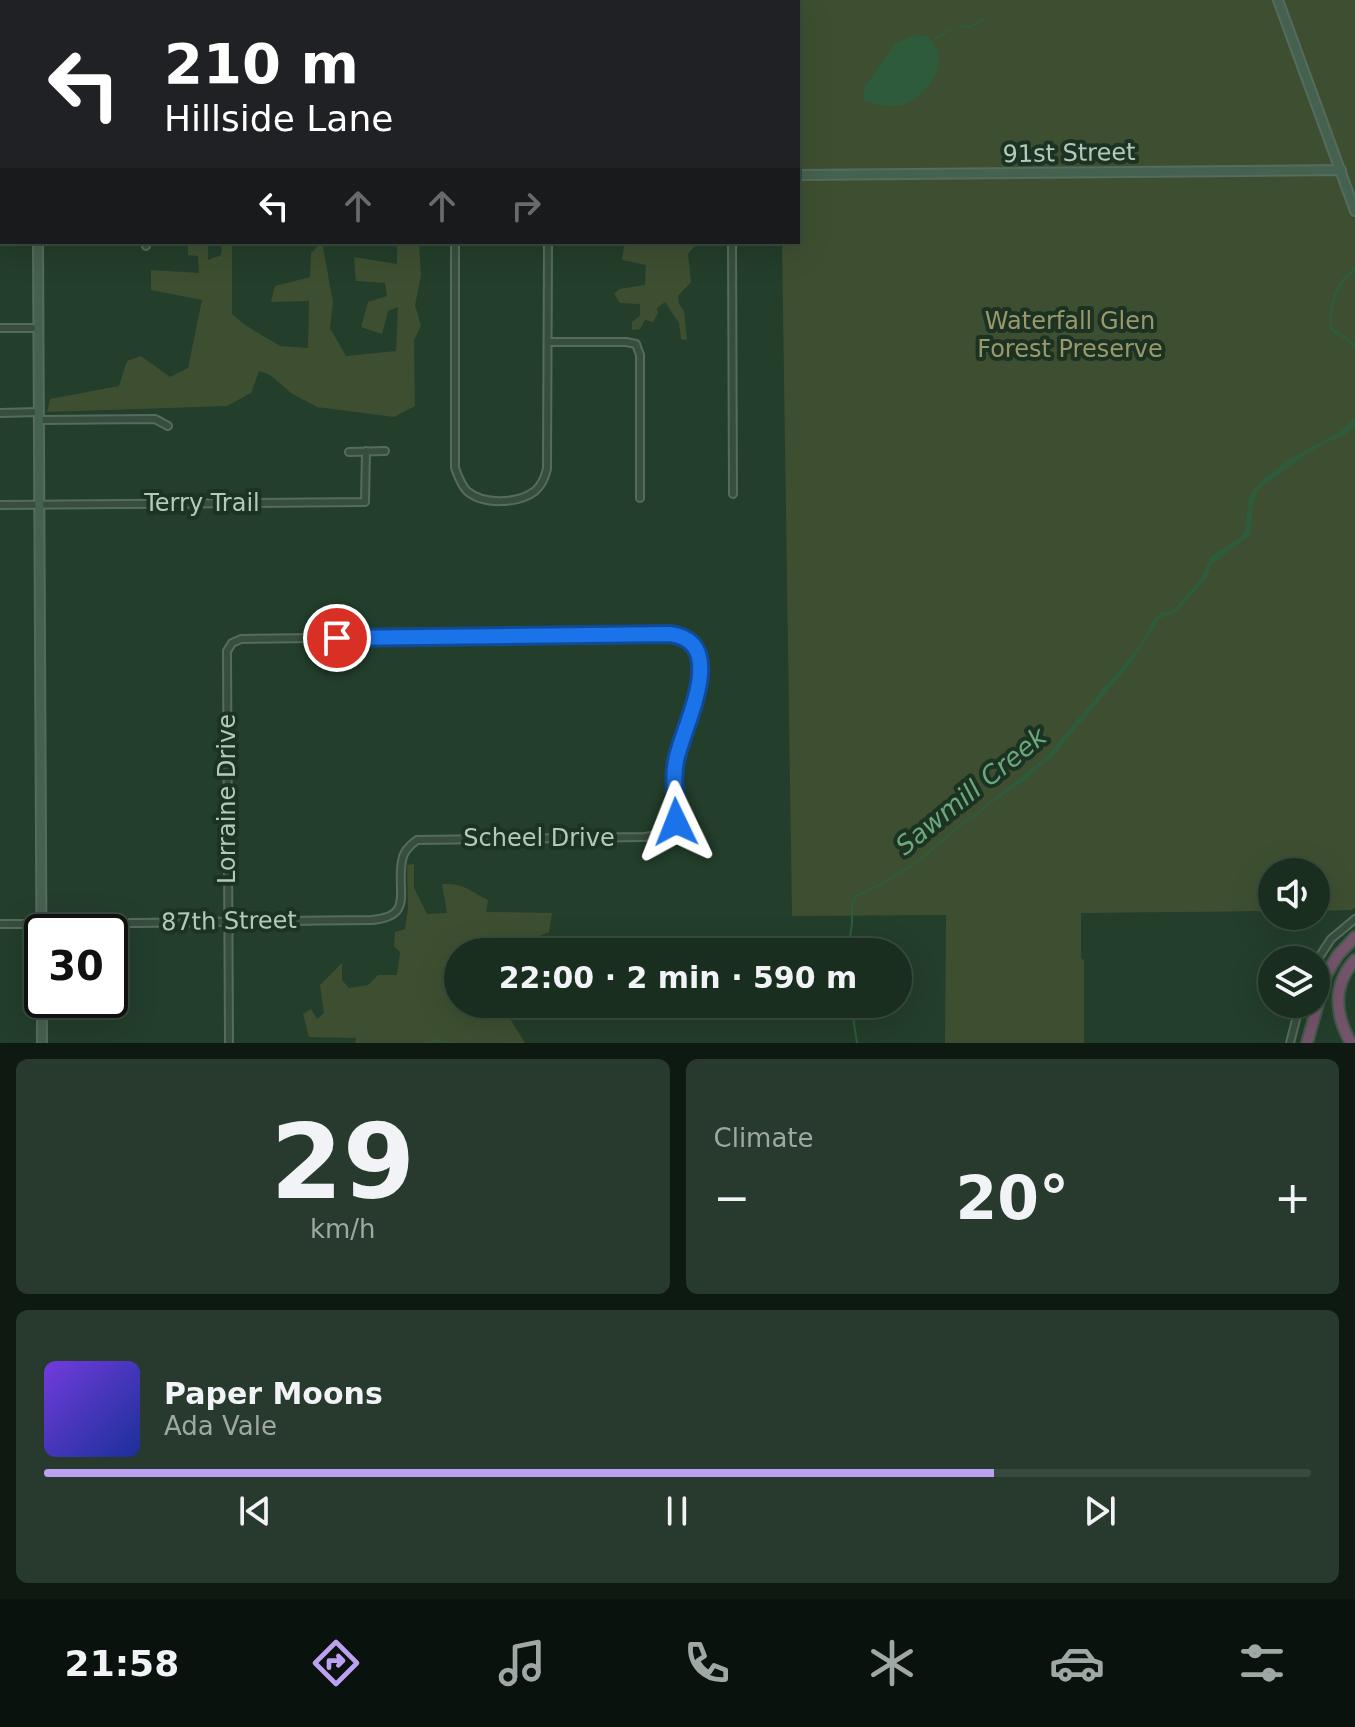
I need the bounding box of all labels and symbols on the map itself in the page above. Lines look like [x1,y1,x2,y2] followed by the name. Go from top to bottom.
[1002,138,1136,168] street label: 91st Street
[977,307,1163,363] park label: Waterfall Glen Forest Preserve
[143,489,260,517] street label: Terry Trail
[303,604,371,672] pin
[213,714,241,884] street label: Lorraine Drive
[890,721,1053,861] water label: Sawmill Creek
[634,780,718,864] position arrow
[463,824,615,852] street label: Scheel Drive
[161,906,297,936] street label: 87th Street
[24,914,128,1018] speed limit sign: 30

